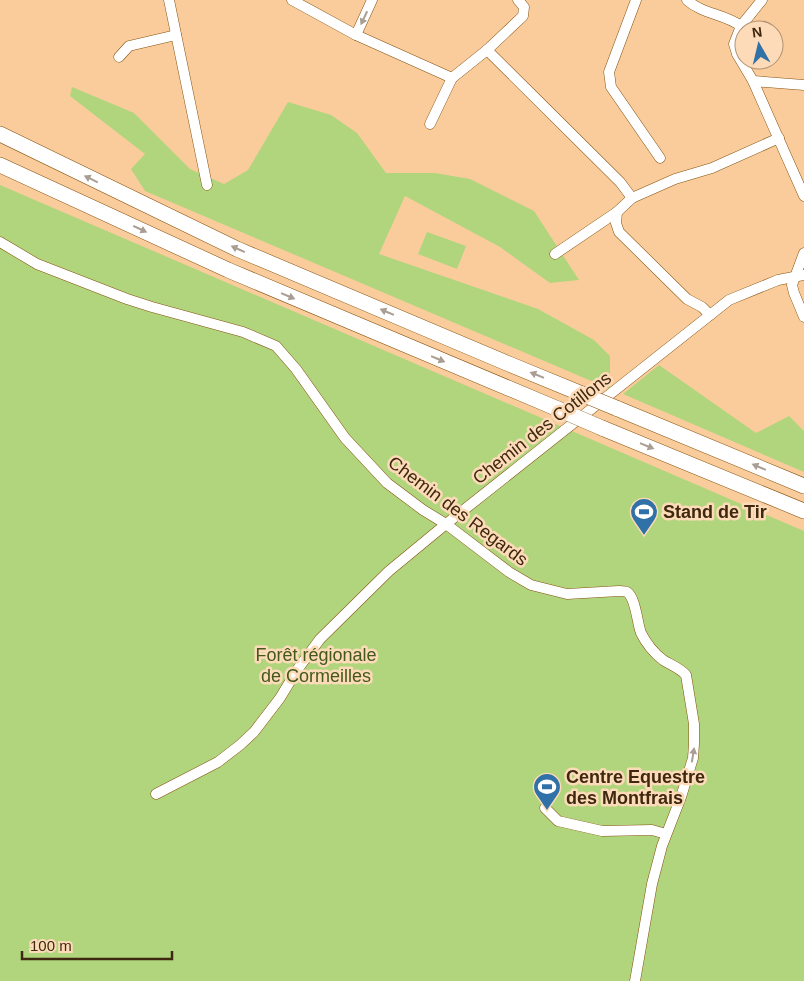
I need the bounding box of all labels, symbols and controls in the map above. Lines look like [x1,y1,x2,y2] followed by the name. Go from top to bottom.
[360,11,368,25] one-way arrow
[734,20,784,70] north arrow
[751,23,763,41] text: N
[84,174,98,182] one-way arrow
[133,226,147,234] one-way arrow
[231,245,245,253] one-way arrow
[281,292,295,300] one-way arrow
[380,308,394,316] one-way arrow
[431,355,446,363] one-way arrow
[469,368,615,488] street label: Chemin des Cotillons
[530,371,544,379] one-way arrow
[640,443,654,451] one-way arrow
[384,452,532,570] street label: Chemin des Regards
[752,463,766,471] one-way arrow
[629,497,659,536] sports icon: Stand de Tir
[663,502,767,522] place label: Stand de Tir
[255,645,377,686] park label: Forêt régionale de Cormeilles
[689,746,697,762] one-way arrow
[566,767,705,808] place label: Centre Equestre des Montfrais
[532,772,562,811] sports icon: Centre Equestre des Montfrais
[22,928,172,960] scale bar
[30,937,72,954] text: 100 m

